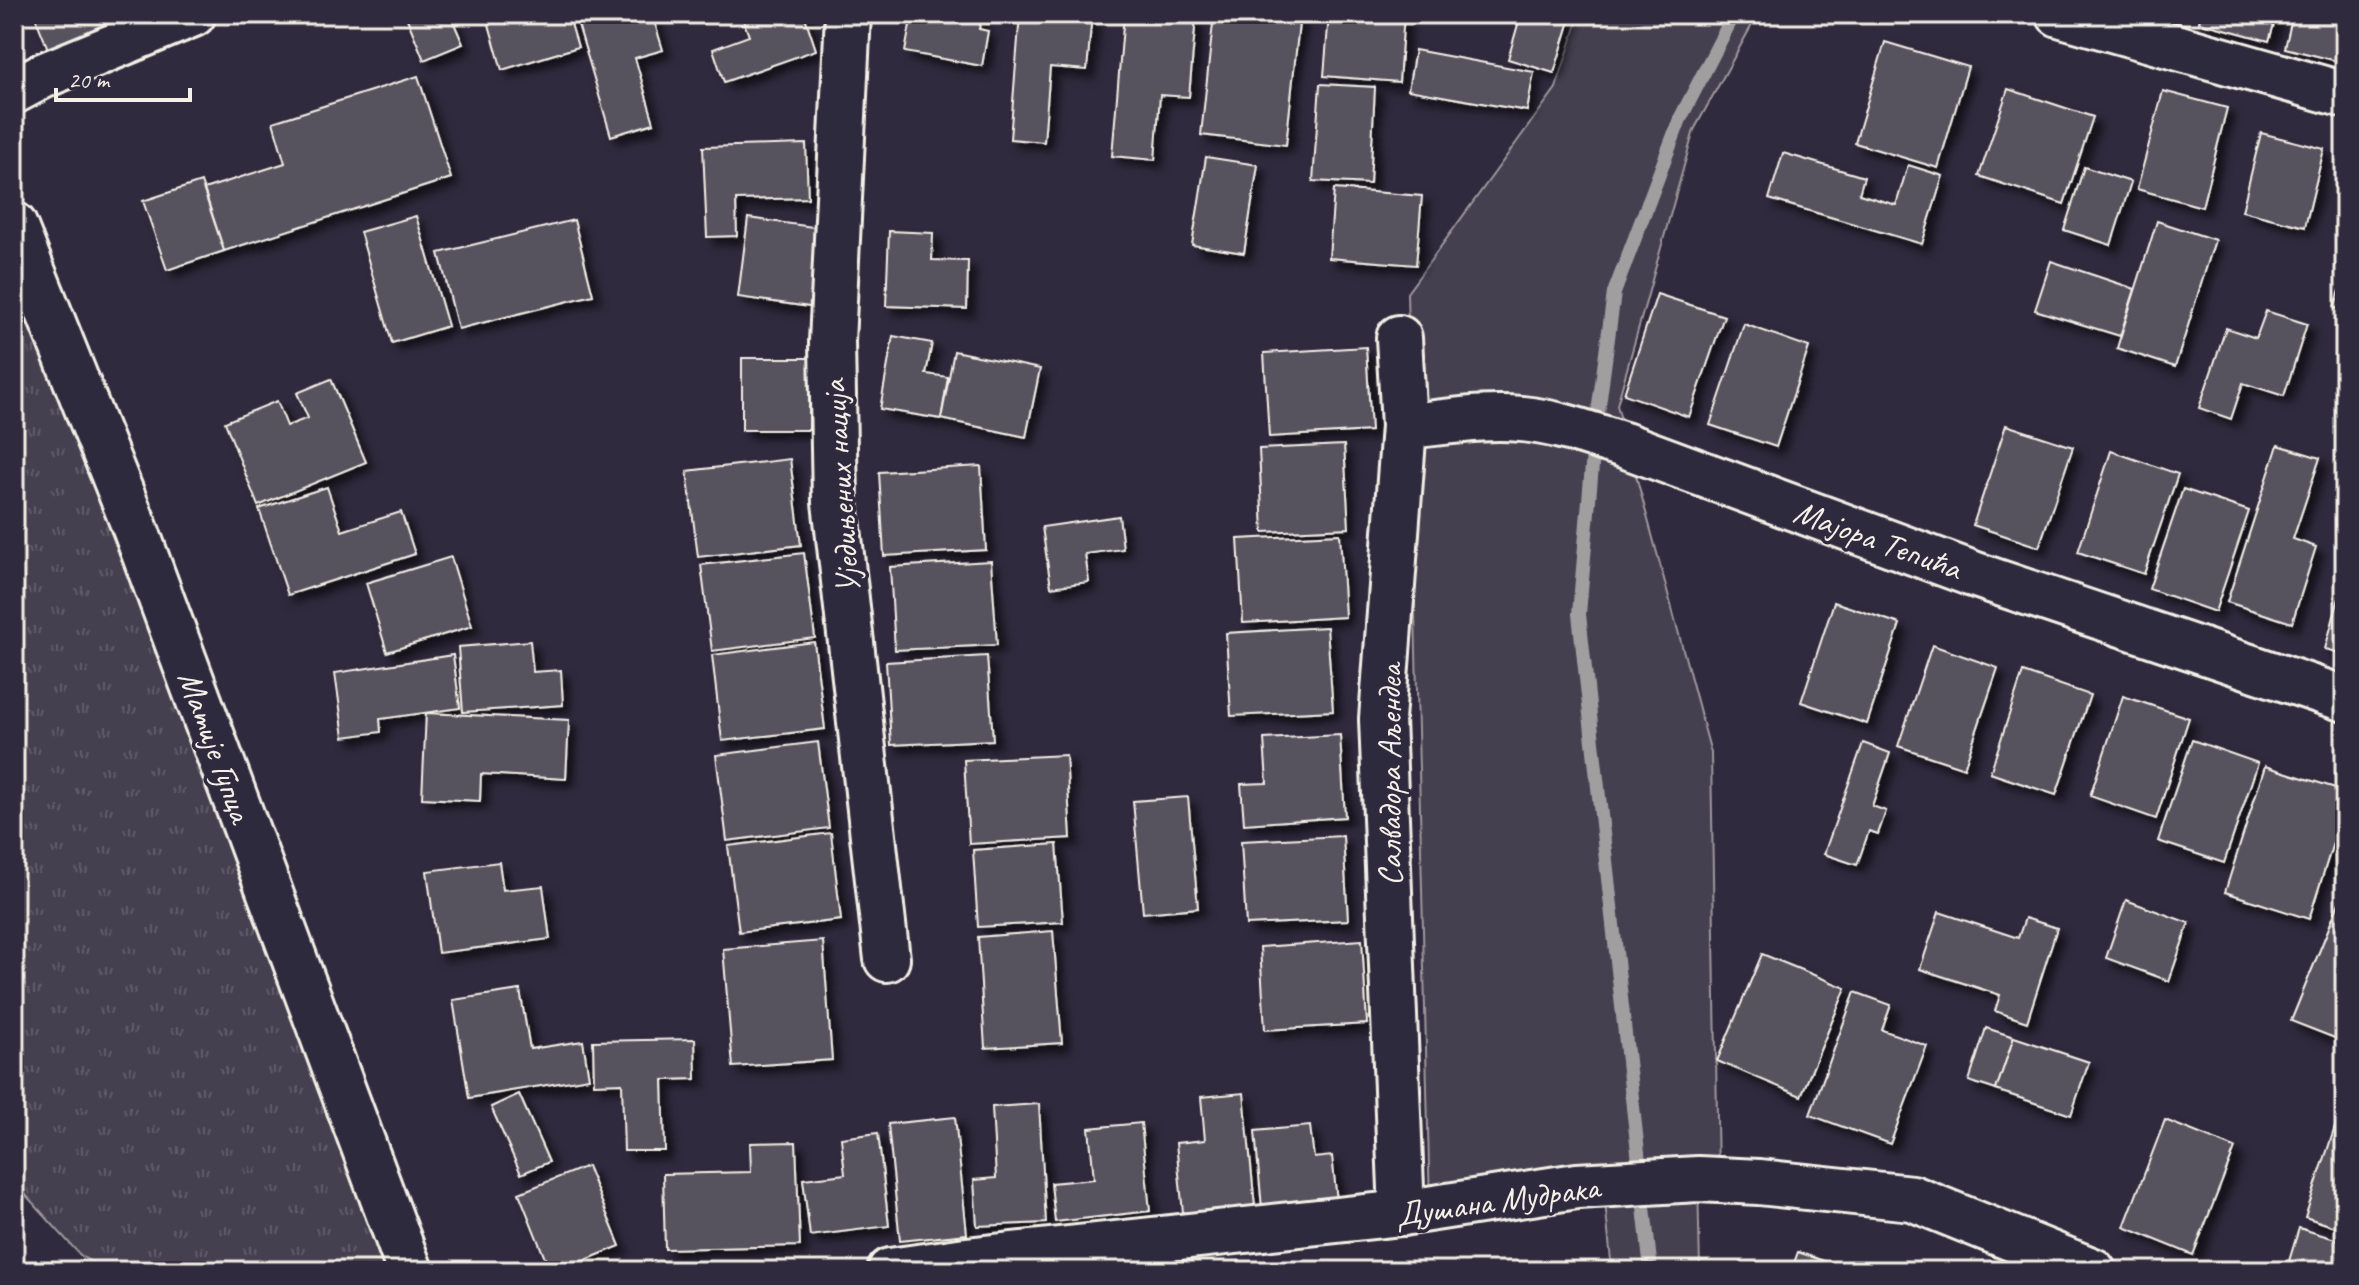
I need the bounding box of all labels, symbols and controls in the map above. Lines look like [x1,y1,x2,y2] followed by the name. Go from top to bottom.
[56,52,190,102] scale bar
[68,65,111,95] text: 20 m
[811,376,869,595] street label: Уједињених нација
[1788,489,1969,590] street label: Мајора Тепића
[1368,661,1411,886] street label: Салвадора Аљендеа
[168,665,264,831] street label: Матије Гупца
[1392,1164,1605,1236] street label: Душана Мудрака

